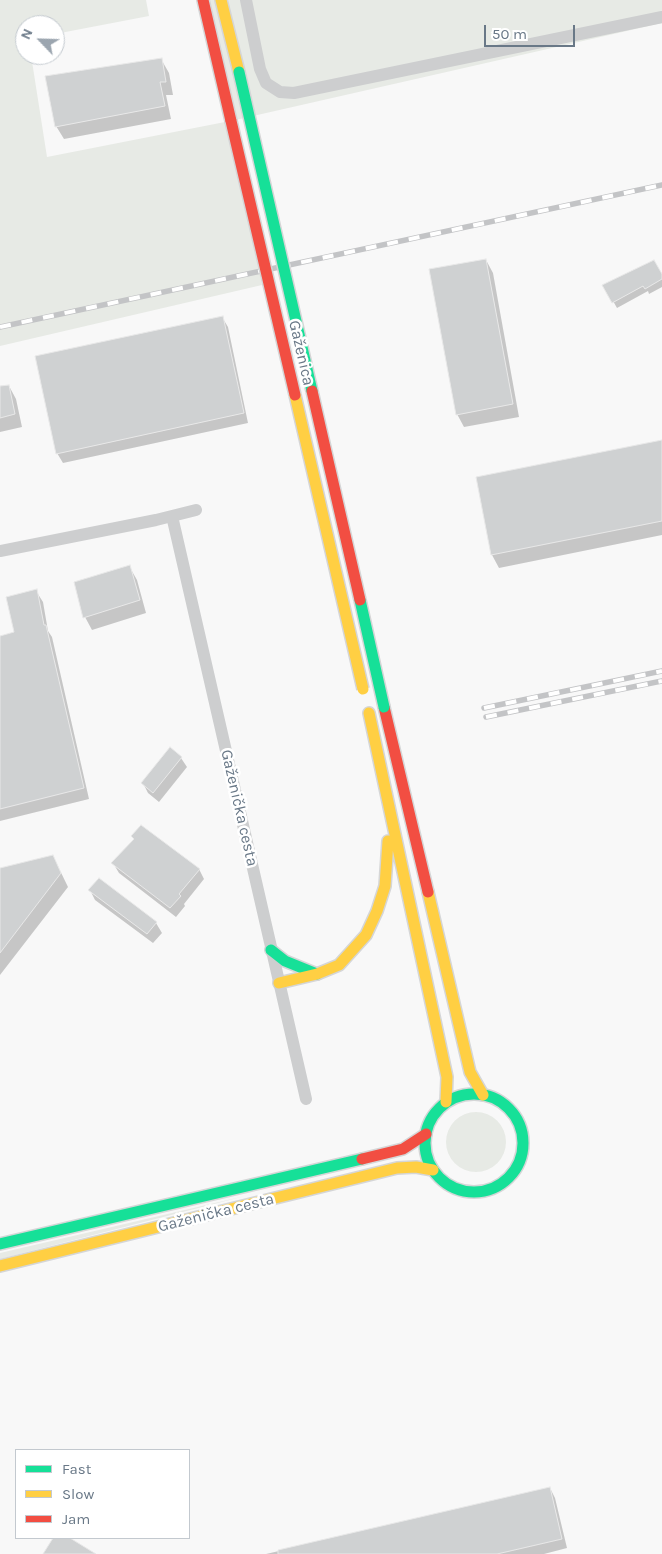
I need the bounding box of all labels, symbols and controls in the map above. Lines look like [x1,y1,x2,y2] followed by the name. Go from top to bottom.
[15,15,65,65] north arrow
[487,15,578,47] scale bar
[492,25,527,43] text: 50 m
[17,26,37,42] text: N
[284,318,318,388] street label: Gaženica
[216,748,262,868] street label: Gaženička cesta
[156,1189,276,1237] street label: Gaženička cesta
[15,1449,190,1539] legend
[62,1460,91,1478] text: Fast
[62,1485,94,1503] text: Slow
[62,1510,90,1528] text: Jam

